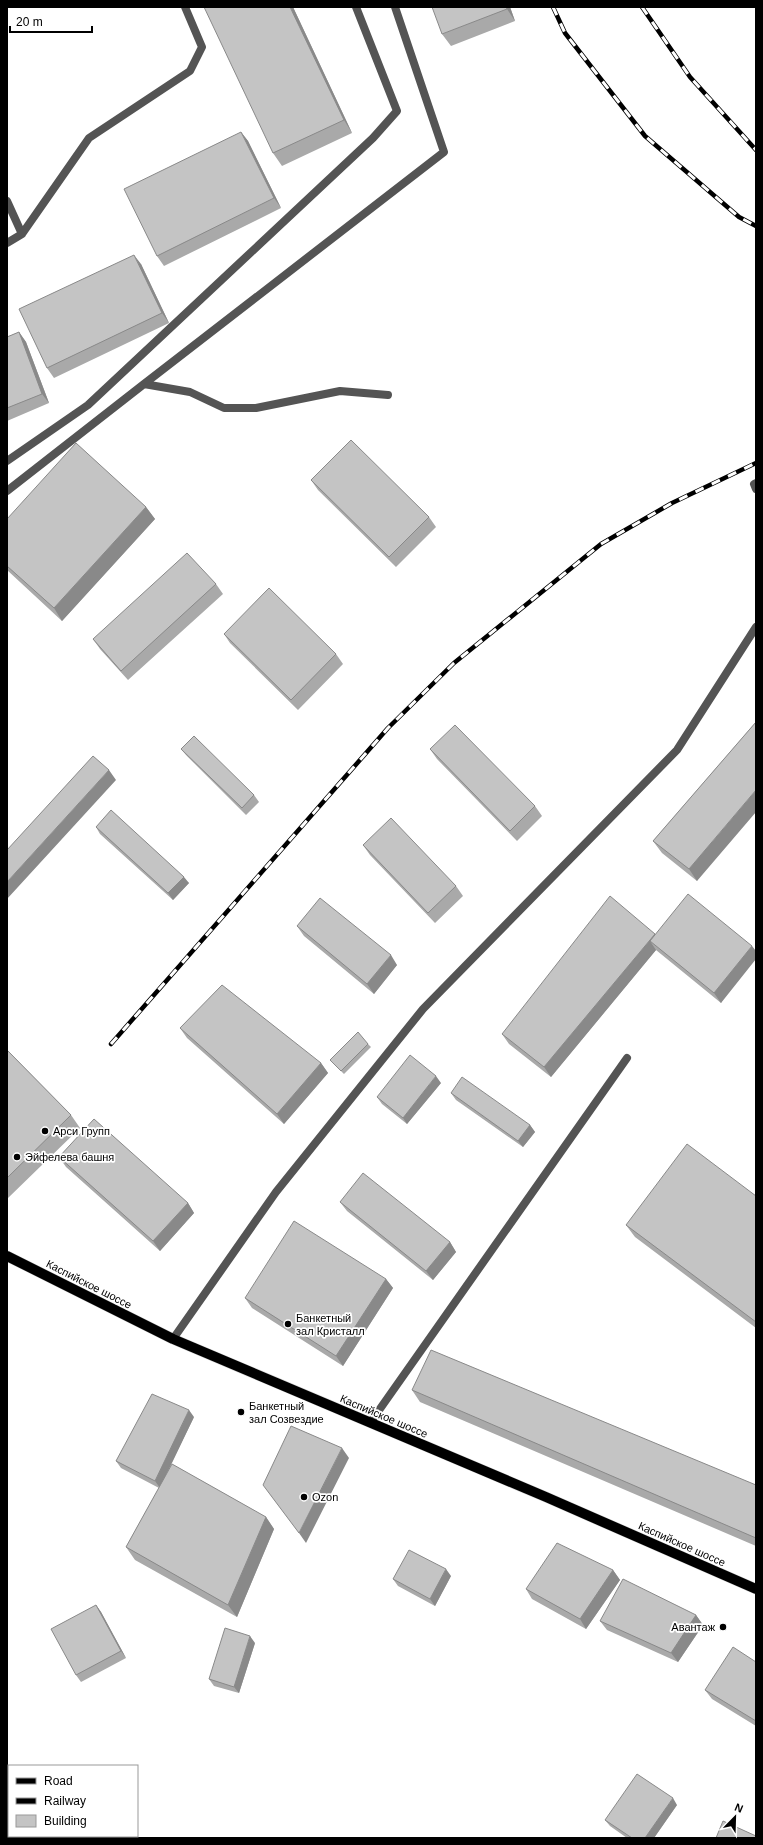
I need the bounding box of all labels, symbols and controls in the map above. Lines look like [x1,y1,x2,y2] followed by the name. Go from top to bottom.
[10,8,92,34] scale bar
[16,15,43,29] text: 20 m
[53,1125,110,1137] place label: Арси Групп
[40,1126,50,1136] marker: Арси Групп
[25,1151,114,1163] place label: Эйфелева башня
[12,1152,22,1162] marker: Эйфелева башня
[44,1257,134,1311] street label: Каспийское шоссе
[296,1312,365,1337] place label: Банкетный зал Кристалл
[283,1319,293,1329] marker: Банкетный зал Кристалл
[338,1392,430,1440] street label: Каспийское шоссе
[249,1400,324,1425] place label: Банкетный зал Созвездие
[236,1407,246,1417] marker: Банкетный зал Созвездие
[312,1491,338,1503] place label: Ozon
[299,1492,309,1502] marker: Ozon
[637,1519,727,1569] street label: Каспийское шоссе
[671,1621,716,1633] place label: Авантаж
[718,1622,728,1632] marker: Авантаж
[8,1765,138,1837] legend
[44,1774,73,1788] text: Road
[44,1794,86,1808] text: Railway
[715,1797,755,1837] north arrow
[733,1801,745,1815] text: N
[44,1814,87,1828] text: Building

